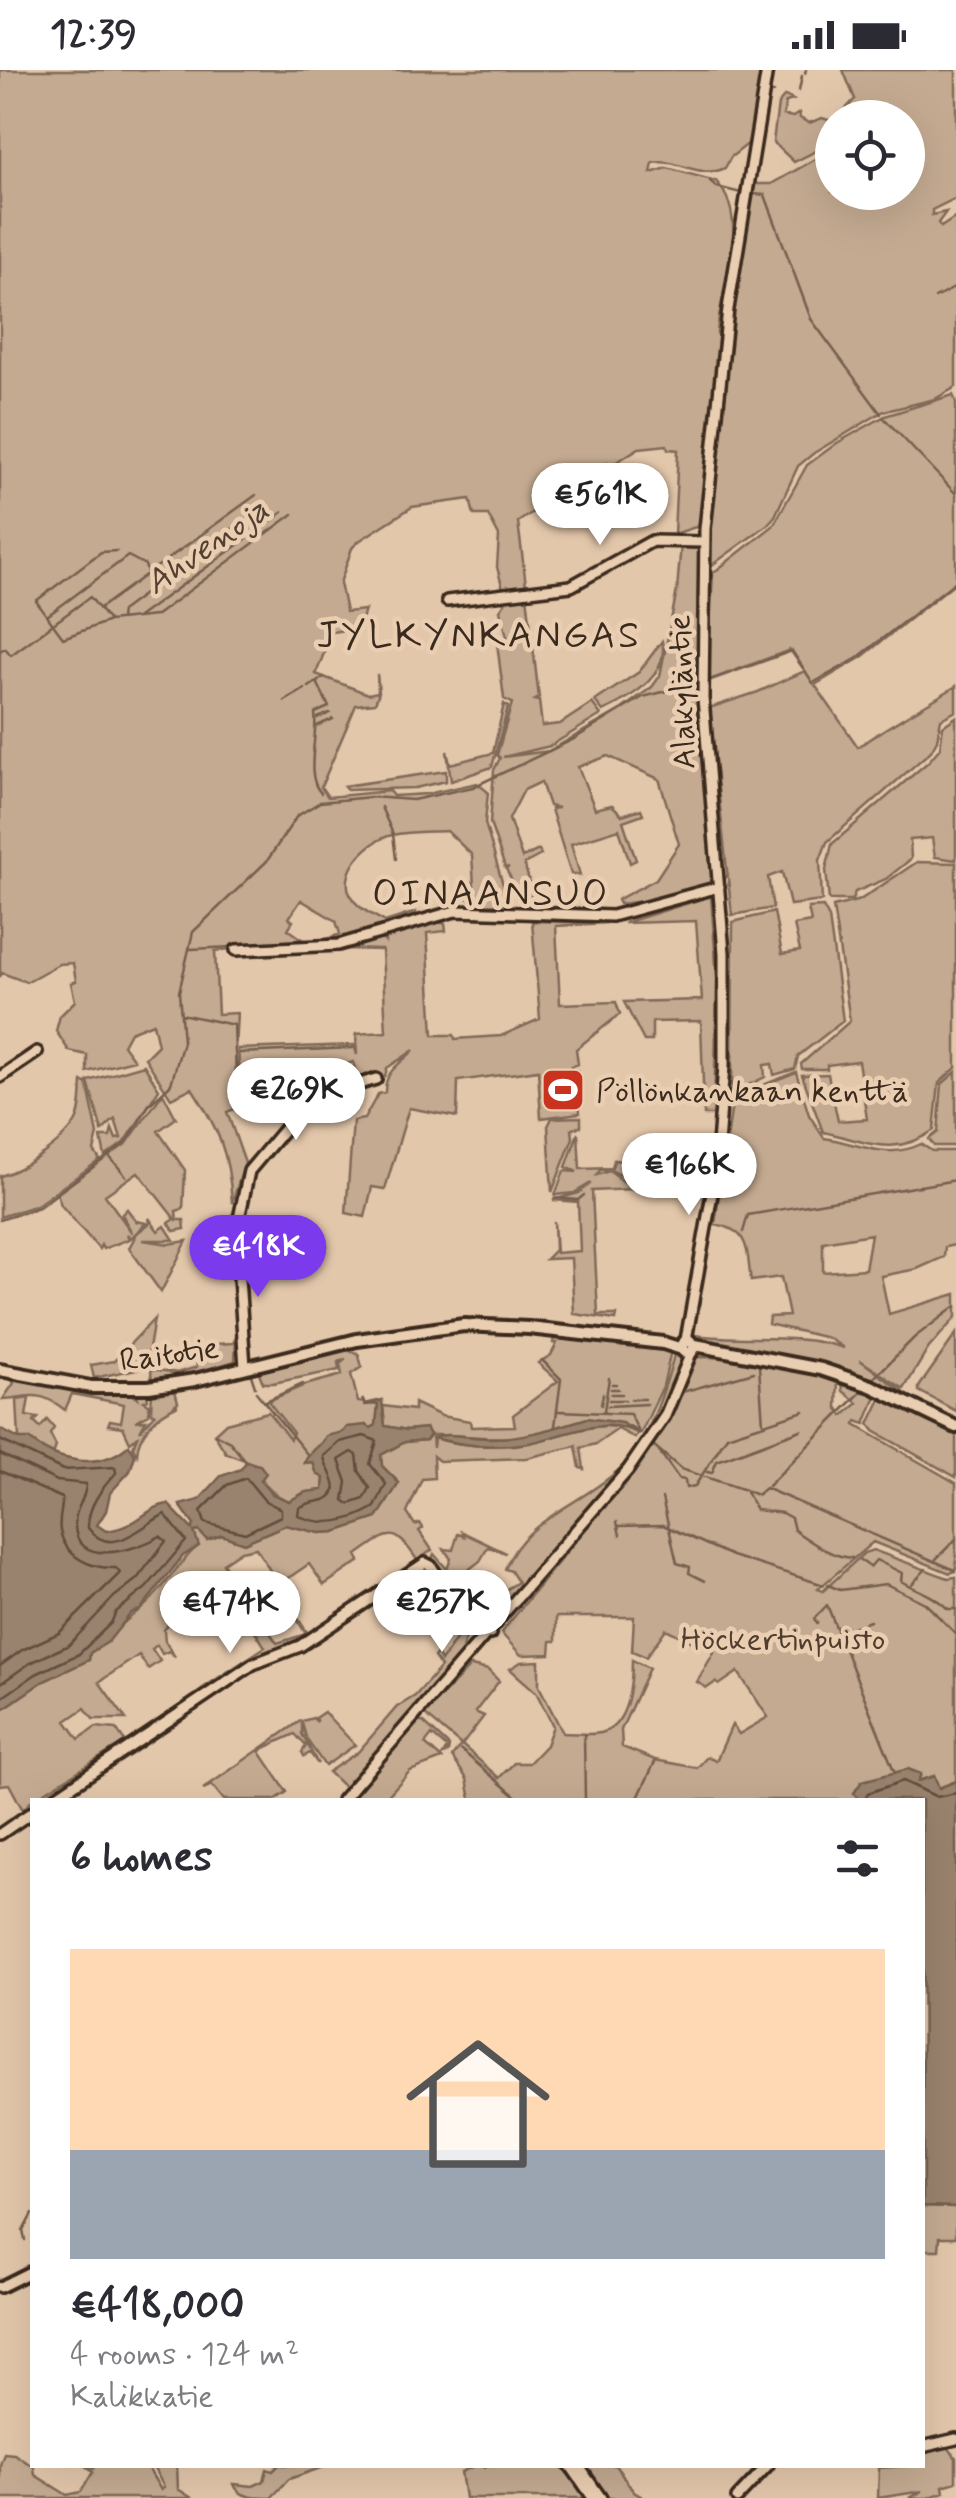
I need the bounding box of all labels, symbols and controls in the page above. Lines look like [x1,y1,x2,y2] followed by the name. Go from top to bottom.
[50,11,137,60] text: 12:39
[815,100,925,210] map controls
[815,100,925,210] button: locate
[530,463,670,548] pin: €561K
[554,474,646,516] text: €561K
[136,487,278,606] water label: Ahvenoja
[317,612,641,661] district label: JYLKYNKANGAS
[659,614,707,770] street label: Alakyläntie
[372,870,610,919] district label: OINAANSUO
[226,1058,366,1143] pin: €269K
[540,1067,586,1113] sports icon: Pöllönkankaan kenttä
[249,1069,343,1111] text: €269K
[596,1071,908,1113] place label: Pöllönkankaan kenttä
[619,1133,759,1218] pin: €166K
[644,1144,734,1186] text: €166K
[188,1215,328,1300] pin: €418K
[211,1226,305,1268] text: €418K
[117,1327,221,1383] street label: Raitotie
[372,1570,512,1655] pin: €257K
[160,1571,300,1656] pin: €474K
[395,1581,489,1623] text: €257K
[181,1582,279,1624] text: €474K
[681,1619,885,1661] park label: Höckertinpuisto
[70,1831,213,1886] text: 6 homes
[830,1831,885,1886] icon: filters
[388,2014,568,2194] icon: home
[70,2279,245,2334] text: €418,000
[70,2334,299,2376] text: 4 rooms · 124 m²
[70,2376,214,2418] text: Kalikkatie

